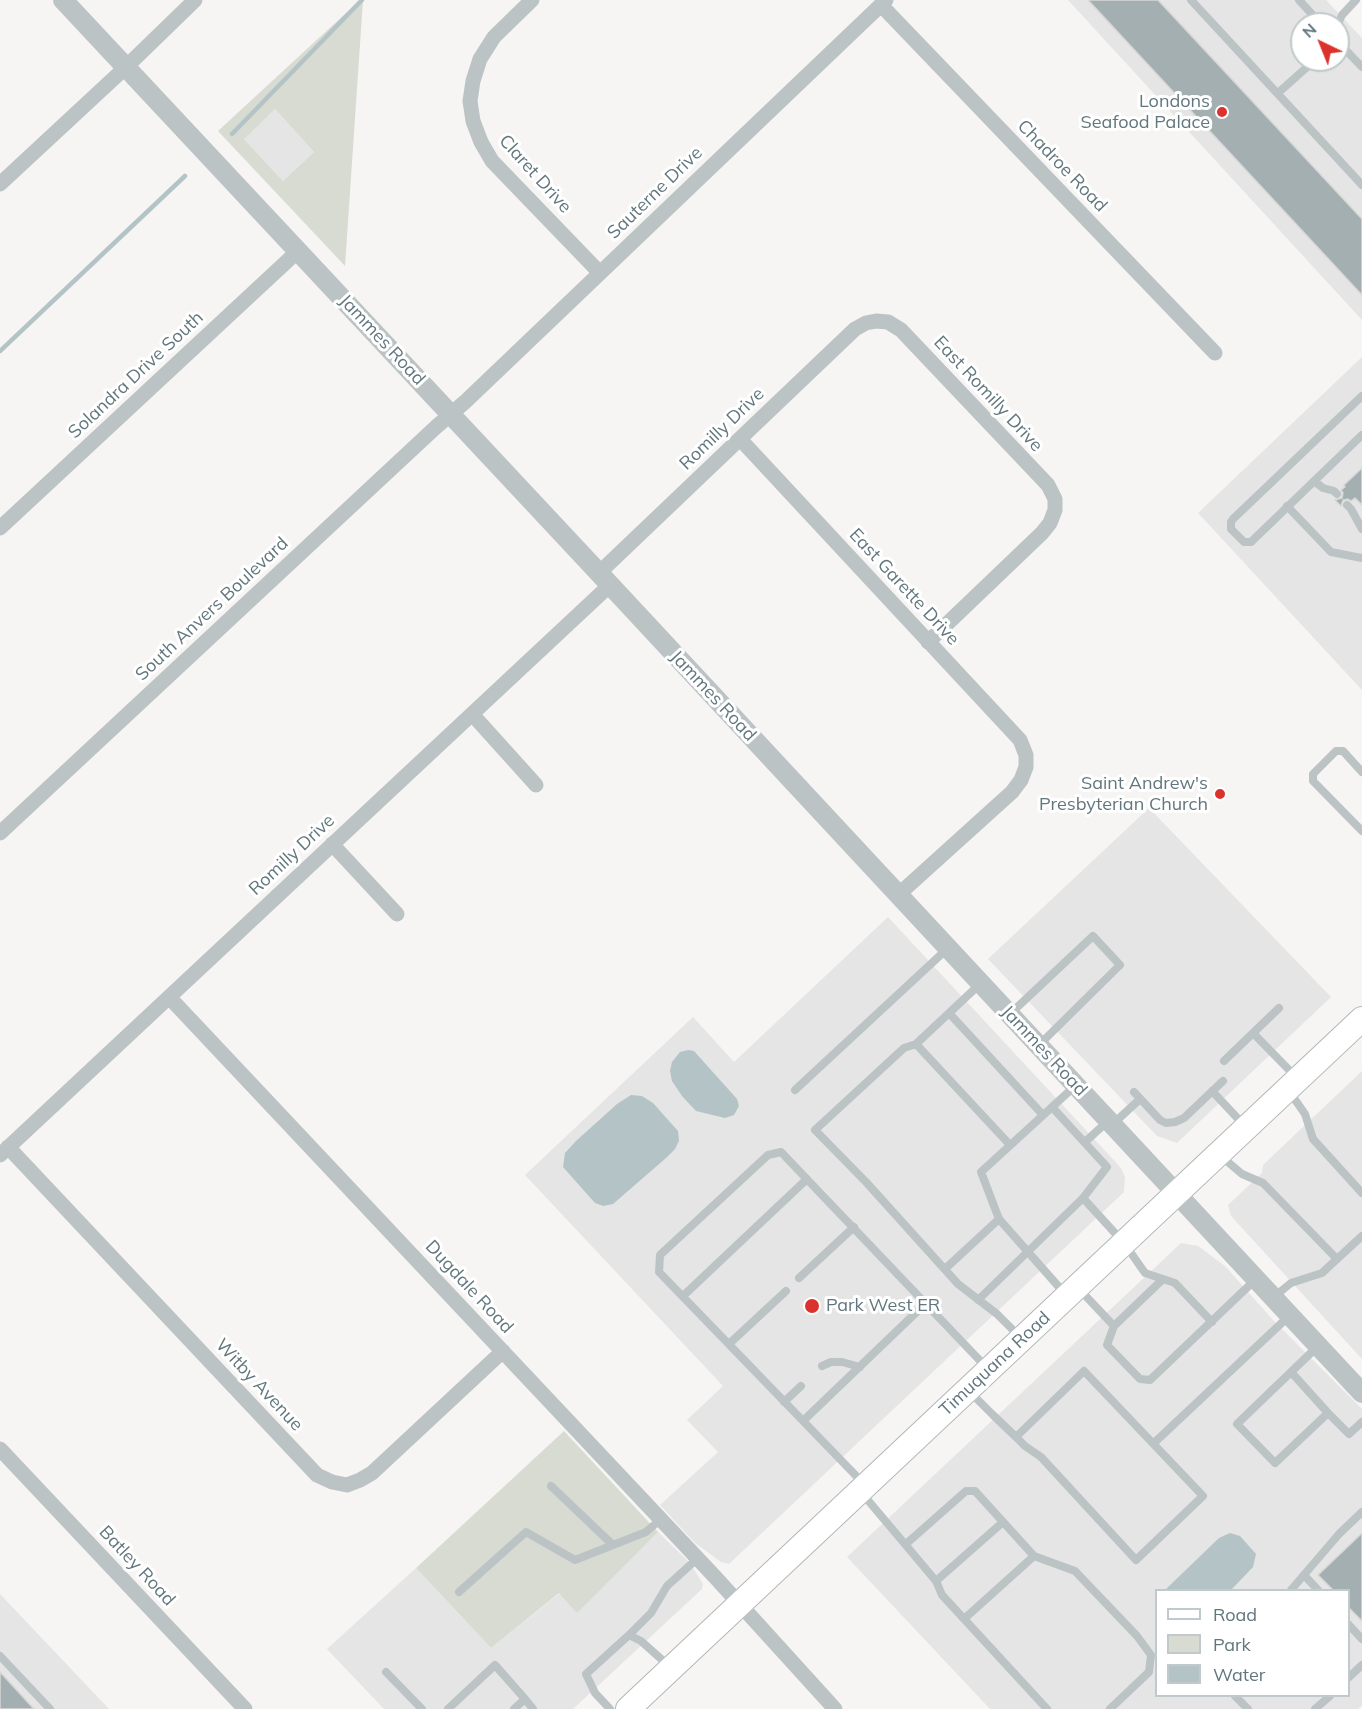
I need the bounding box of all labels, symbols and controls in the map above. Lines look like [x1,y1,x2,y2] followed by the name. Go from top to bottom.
[1290,12,1350,72] north arrow
[1298,19,1320,42] text: N
[1081,91,1210,134] place label: Londons Seafood Palace
[1215,105,1229,119] marker: Londons Seafood Palace
[1013,115,1111,217] street label: Chadroe Road
[494,130,576,218] street label: Claret Drive
[603,142,707,244] street label: Sauterne Drive
[335,290,429,390] street label: Jammes Road
[64,307,208,443] street label: Solandra Drive South
[929,332,1047,456] street label: East Romilly Drive
[675,383,769,475] street label: Romilly Drive
[844,524,964,650] street label: East Garette Drive
[131,533,293,685] street label: South Anvers Boulevard
[666,646,760,746] street label: Jammes Road
[1039,773,1208,816] place label: Saint Andrew's Presbyterian Church
[1213,787,1227,801] marker: Saint Andrew's Presbyterian Church
[245,810,339,900] street label: Romilly Drive
[997,1001,1091,1101] street label: Jammes Road
[420,1236,518,1338] street label: Dugdale Road
[826,1295,940,1317] place label: Park West ER
[803,1297,821,1315] marker: Park West ER
[935,1307,1055,1421] street label: Timuquana Road
[211,1334,307,1436] street label: Witby Avenue
[94,1521,180,1611] street label: Batley Road
[1155,1589,1350,1697] legend
[1213,1603,1257,1626] text: Road
[1213,1633,1251,1656] text: Park
[1213,1663,1265,1686] text: Water

